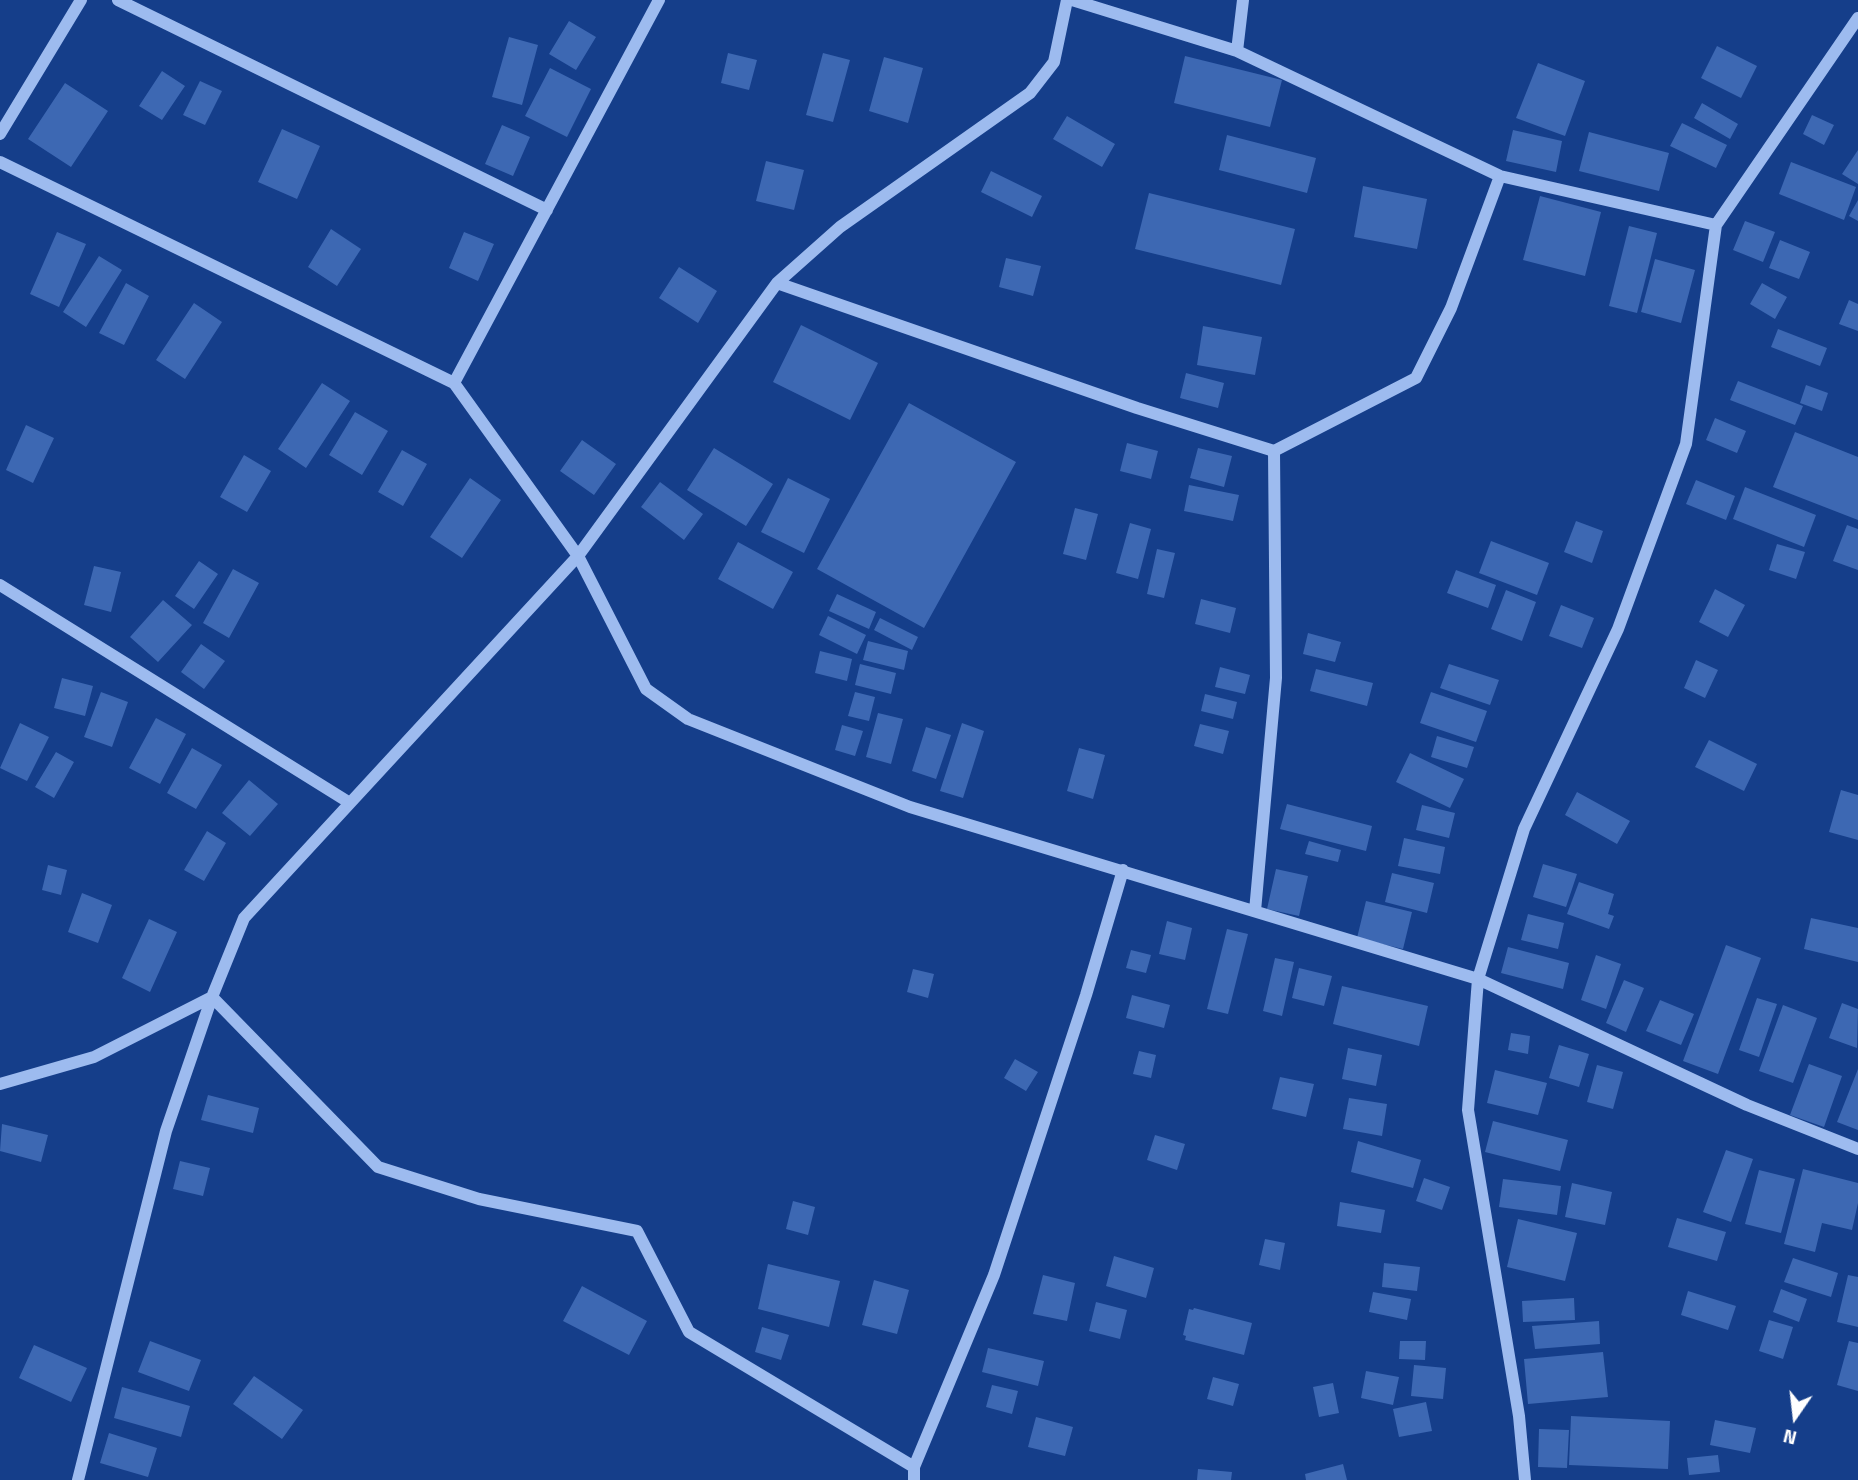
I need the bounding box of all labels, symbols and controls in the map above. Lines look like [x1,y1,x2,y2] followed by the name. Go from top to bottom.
[1760,1382,1830,1452] north arrow
[1780,1422,1800,1454] text: N

